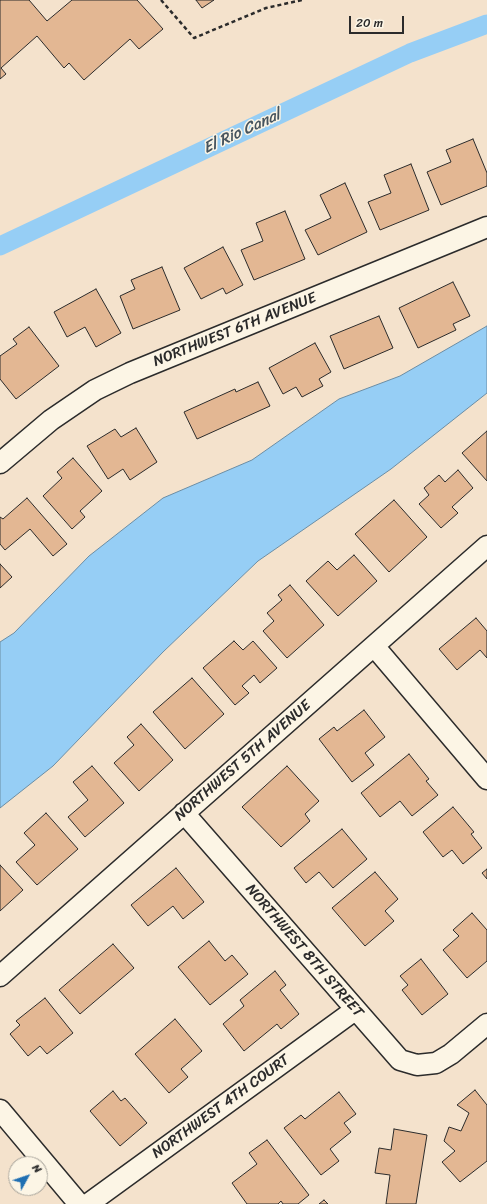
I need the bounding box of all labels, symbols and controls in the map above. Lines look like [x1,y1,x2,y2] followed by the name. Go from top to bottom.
[351,8,406,34] scale bar
[356,12,383,34] text: 20 m
[200,106,284,158] water label: El Rio Canal
[151,289,319,371] street label: NORTHWEST 6TH AVENUE
[171,697,315,825] street label: NORTHWEST 5TH AVENUE
[241,881,367,1021] street label: NORTHWEST 8TH STREET
[149,1051,293,1163] street label: NORTHWEST 4TH COURT
[8,1156,48,1196] north arrow
[27,1160,47,1178] text: N

